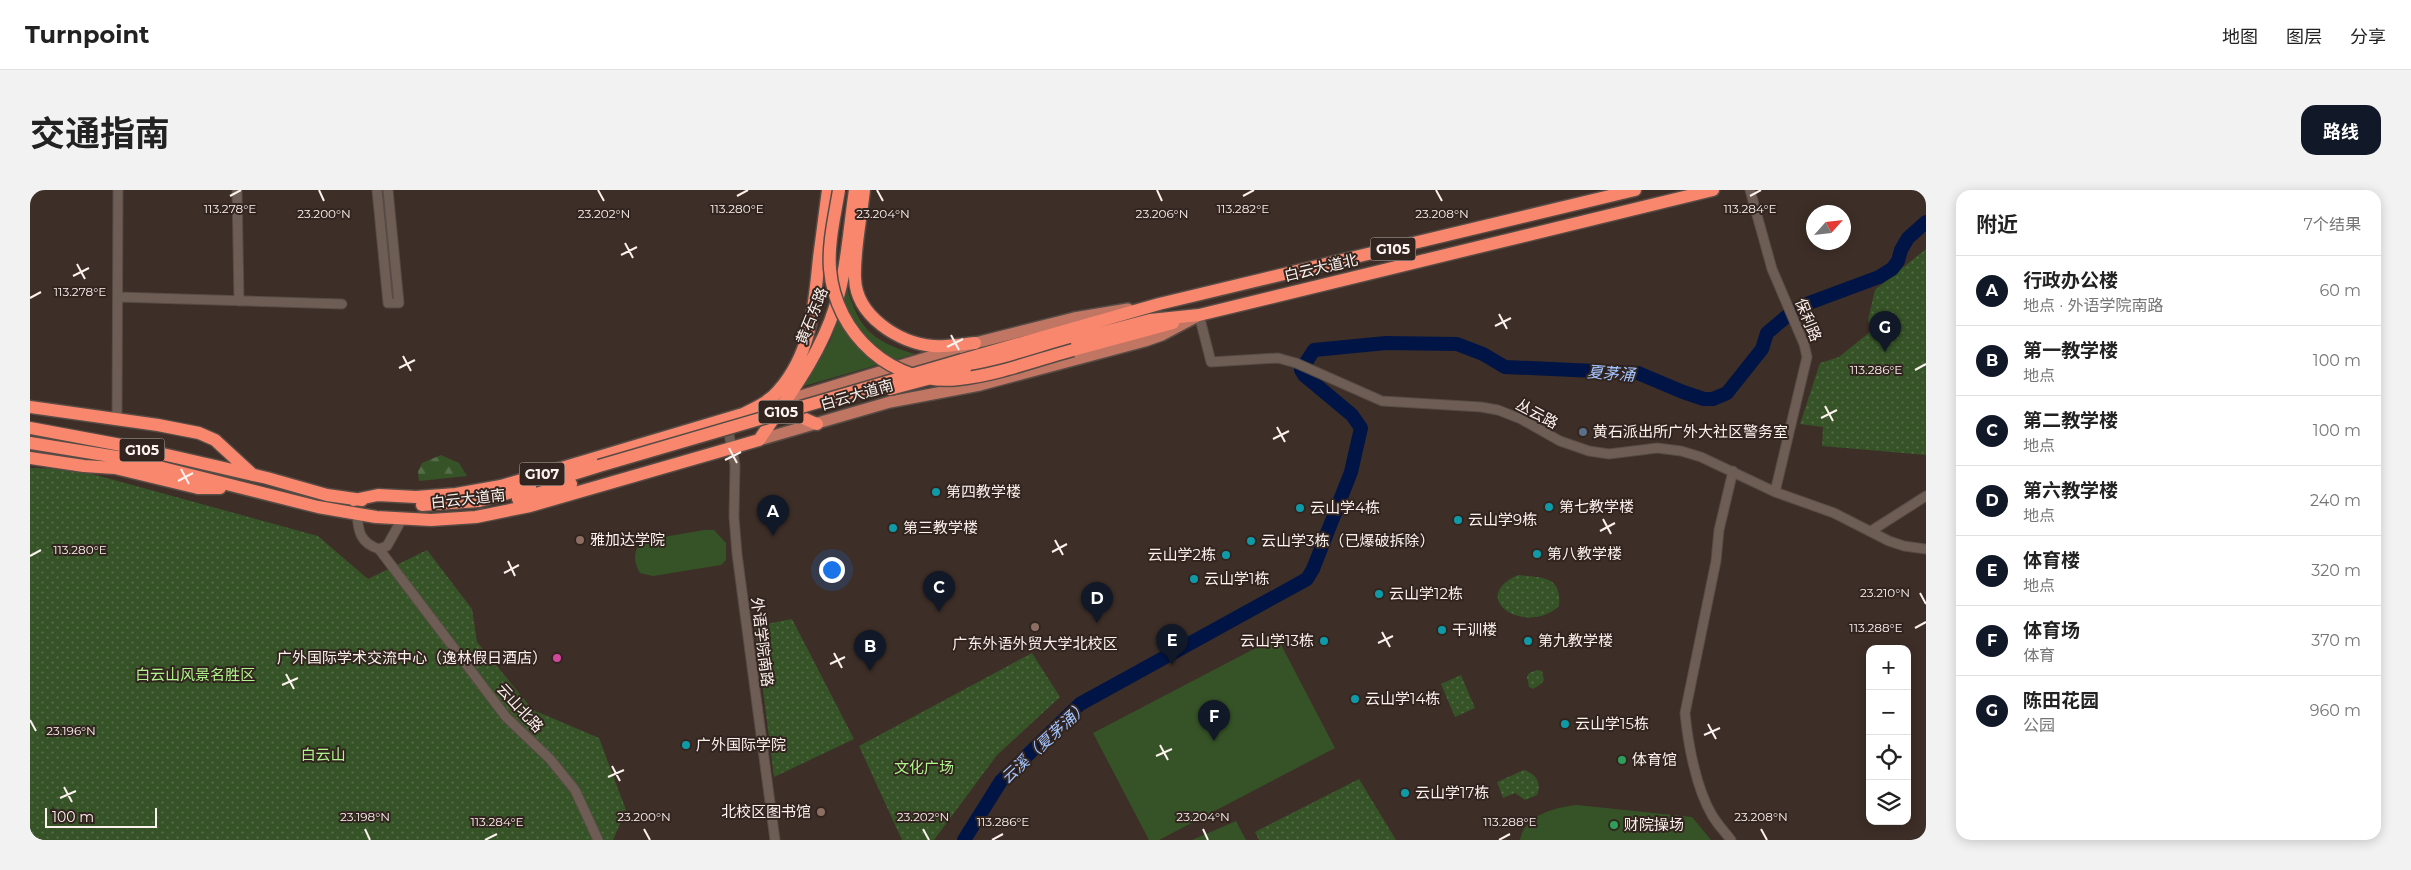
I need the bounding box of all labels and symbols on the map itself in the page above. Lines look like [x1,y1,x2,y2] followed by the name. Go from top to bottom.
[204,201,256,216] text: 113.278°E
[710,201,764,216] text: 113.280°E
[1217,201,1269,216] text: 113.282°E
[1723,201,1777,216] text: 113.284°E
[1806,205,1851,250] north arrow
[297,206,351,221] text: 23.200°N
[578,206,630,221] text: 23.202°N
[856,206,910,221] text: 23.204°N
[1136,206,1188,221] text: 23.206°N
[1415,206,1469,221] text: 23.208°N
[1370,238,1416,260] road number: G105
[1282,250,1360,285] street label: 白云大道北
[54,284,106,299] text: 113.278°E
[791,284,832,347] street label: 黄石东路
[1791,295,1826,344] street label: 保利路
[1869,311,1901,352] pin: G
[1586,362,1638,385] water label: 夏茅涌
[1850,362,1902,377] text: 113.286°E
[818,375,896,414] street label: 白云大道南
[1513,395,1562,433] street label: 丛云路
[758,400,804,423] road number: G105
[1593,422,1788,441] place label: 黄石派出所广外大社区警务室
[1577,426,1589,438] marker: 黄石派出所广外大社区警务室
[120,438,164,462] road number: G105
[520,462,564,486] road number: G107
[946,482,1021,501] place label: 第四教学楼
[430,485,506,512] street label: 白云大道南
[930,486,942,498] marker: 第四教学楼
[757,495,789,536] pin: A
[1559,497,1634,516] place label: 第七教学楼
[1310,498,1380,517] place label: 云山学4栋
[1543,501,1555,513] marker: 第七教学楼
[1294,502,1306,514] marker: 云山学4栋
[1468,510,1537,529] place label: 云山学9栋
[1452,514,1464,526] marker: 云山学9栋
[903,518,978,537] place label: 第三教学楼
[887,522,899,534] marker: 第三教学楼
[590,530,665,549] place label: 雅加达学院
[1261,531,1434,550] place label: 云山学3栋（已爆破拆除）
[574,534,586,546] marker: 雅加达学院
[1245,535,1257,547] marker: 云山学3栋（已爆破拆除）
[53,542,107,557] text: 113.280°E
[1547,544,1622,563] place label: 第八教学楼
[1147,545,1216,564] place label: 云山学2栋
[1531,548,1543,560] marker: 第八教学楼
[1220,549,1232,561] marker: 云山学2栋
[819,557,845,583] your location
[1204,569,1269,588] place label: 云山学1栋
[923,571,955,612] pin: C
[1188,573,1200,585] marker: 云山学1栋
[1081,582,1113,623] pin: D
[1389,584,1463,603] place label: 云山学12栋
[1860,585,1910,600] text: 23.210°N
[1373,588,1385,600] marker: 云山学12栋
[748,596,777,688] street label: 外语学院南路
[1452,620,1497,639] place label: 干训楼
[1849,620,1903,635] text: 113.288°E
[1029,621,1041,633] marker: 广东外语外贸大学北校区
[1156,624,1188,665] pin: E
[1436,624,1448,636] marker: 干训楼
[854,630,886,671] pin: B
[1240,631,1314,650] place label: 云山学13栋
[1538,631,1613,650] place label: 第九教学楼
[952,634,1118,653] place label: 广东外语外贸大学北校区
[1318,635,1330,647] marker: 云山学13栋
[1522,635,1534,647] marker: 第九教学楼
[277,648,547,667] place label: 广外国际学术交流中心（逸林假日酒店）
[551,652,563,664] marker: 广外国际学术交流中心（逸林假日酒店）
[135,665,255,684] park label: 白云山风景名胜区
[493,679,548,736] street label: 云山北路
[1365,689,1440,708] place label: 云山学14栋
[1349,693,1361,705] marker: 云山学14栋
[997,697,1092,788] water label: 云溪（夏茅涌）
[1198,700,1230,741] pin: F
[1575,714,1649,733] place label: 云山学15栋
[1559,718,1571,730] marker: 云山学15栋
[46,723,96,738] text: 23.196°N
[696,735,786,754] place label: 广外国际学院
[680,739,692,751] marker: 广外国际学院
[300,745,346,764] park label: 白云山
[1632,750,1677,769] place label: 体育馆
[1616,754,1628,766] marker: 体育馆
[894,758,954,777] park label: 文化广场
[1415,783,1489,802] place label: 云山学17栋
[1399,787,1411,799] marker: 云山学17栋
[721,802,811,821] place label: 北校区图书馆
[45,805,158,828] scale bar
[815,806,827,818] marker: 北校区图书馆
[340,809,390,824] text: 23.198°N
[617,809,671,824] text: 23.200°N
[897,809,949,824] text: 23.202°N
[1176,809,1230,824] text: 23.204°N
[1734,809,1788,824] text: 23.208°N
[470,814,524,829] text: 113.284°E
[977,814,1029,829] text: 113.286°E
[1483,814,1537,829] text: 113.288°E
[1624,815,1684,834] place label: 财院操场
[1608,819,1620,831] marker: 财院操场

